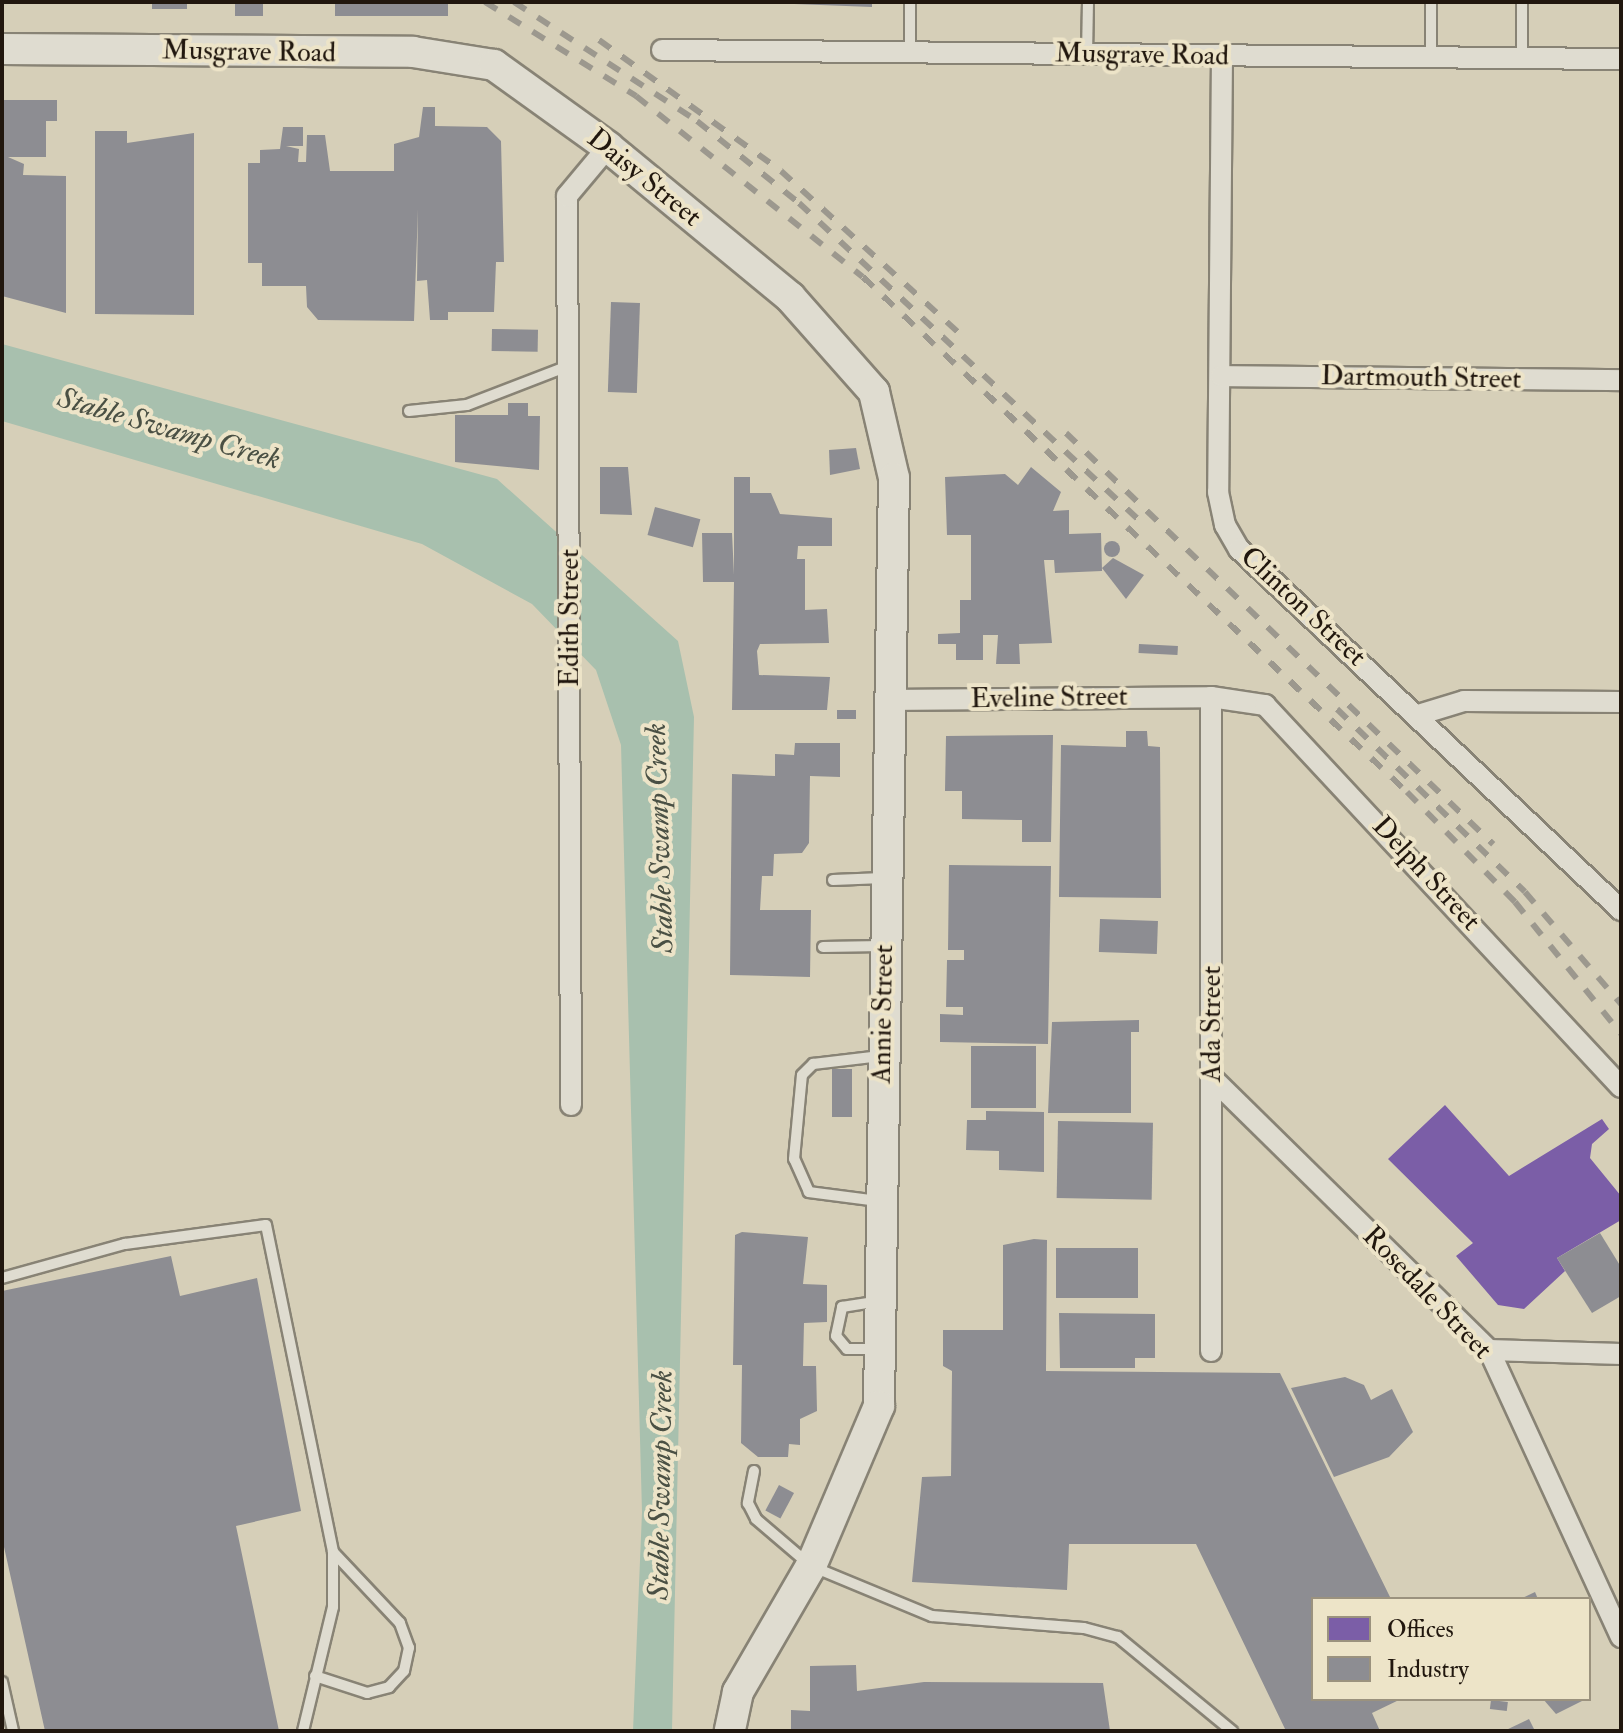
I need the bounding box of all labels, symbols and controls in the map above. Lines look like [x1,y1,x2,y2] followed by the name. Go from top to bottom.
[162,34,336,70] street label: Musgrave Road
[1055,37,1229,73] street label: Musgrave Road
[580,122,708,234] street label: Daisy Street
[1320,359,1522,397] street label: Dartmouth Street
[53,380,285,478] water label: Stable Swamp Creek
[1233,540,1373,674] street label: Clinton Street
[553,549,587,687] street label: Edith Street
[970,680,1128,716] street label: Eveline Street
[638,722,682,954] water label: Stable Swamp Creek
[1365,810,1487,938] street label: Delph Street
[865,944,901,1084] street label: Annie Street
[1195,966,1229,1082] street label: Ada Street
[1355,1219,1499,1367] street label: Rosedale Street
[641,1370,681,1600] water label: Stable Swamp Creek
[1311,1597,1591,1701] legend
[1387,1614,1454,1645] text: Offices
[1387,1654,1469,1685] text: Industry

